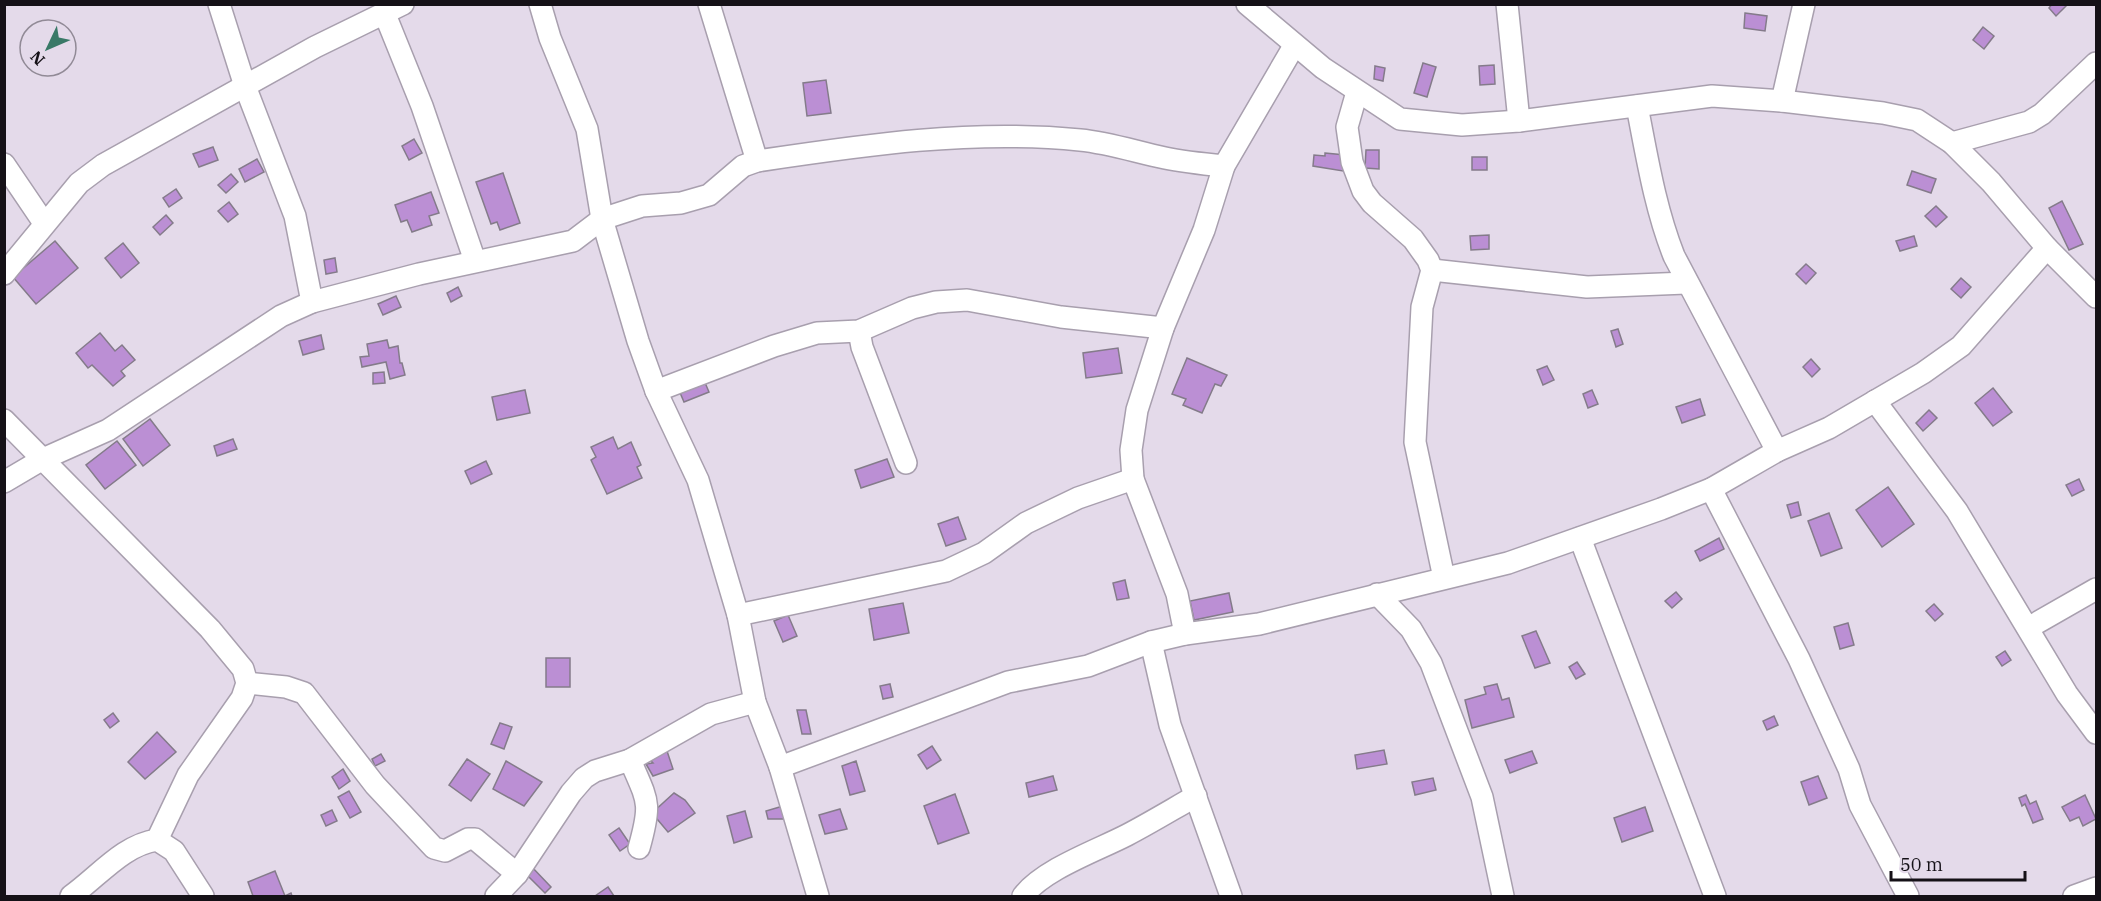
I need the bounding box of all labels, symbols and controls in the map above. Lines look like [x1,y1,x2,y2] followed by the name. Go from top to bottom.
[18,18,78,78] north arrow
[26,47,49,70] text: N
[1891,844,2024,882] scale bar
[1900,853,1943,876] text: 50 m

